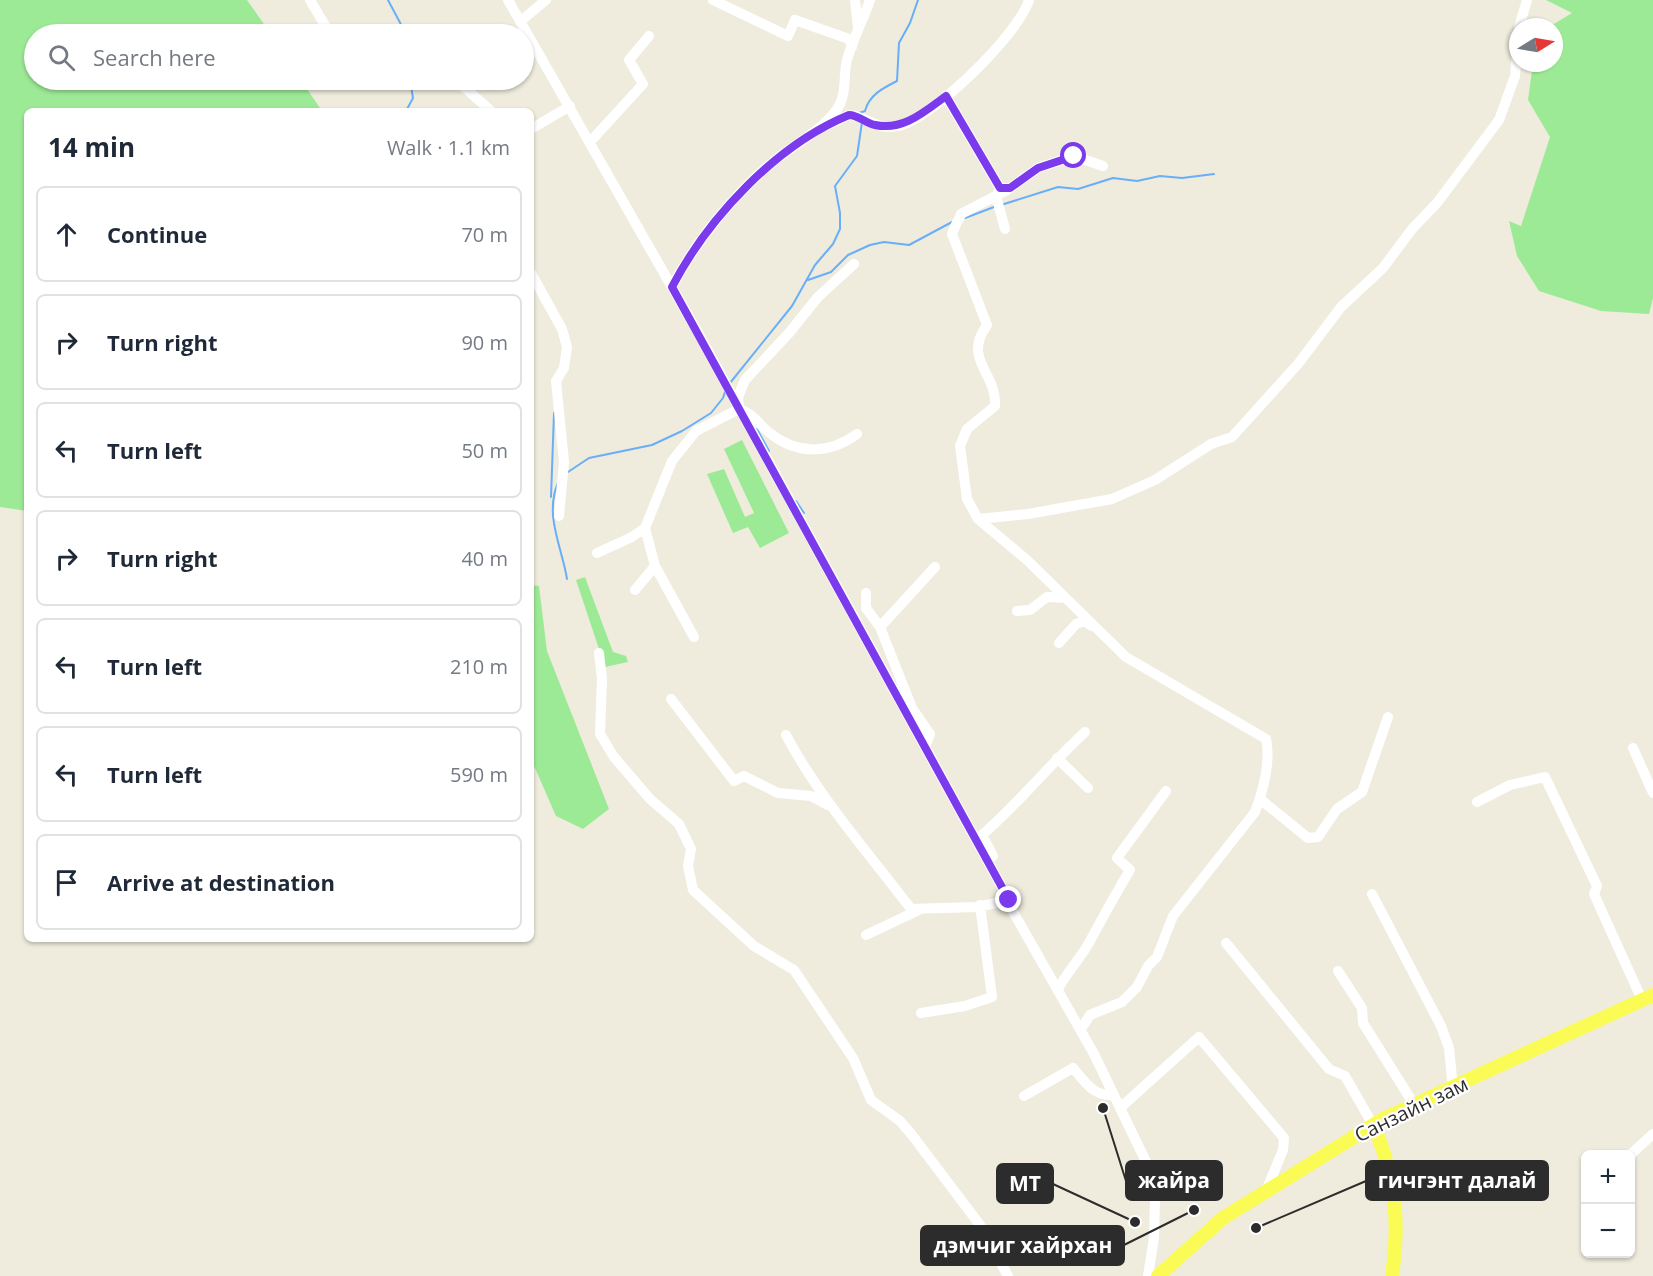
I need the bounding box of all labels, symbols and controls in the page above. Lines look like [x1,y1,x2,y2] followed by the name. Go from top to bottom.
[1509,18,1563,72] north arrow
[24,24,534,90] search box
[45,41,78,74] icon: search
[93,42,216,72] text: Search here
[48,129,135,165] text: 14 min
[387,134,510,161] text: Walk · 1.1 km
[1060,142,1086,168] route start
[50,218,83,251] icon: ahead
[107,219,207,249] text: Continue
[461,221,508,248] text: 70 m
[50,326,83,359] icon: right
[107,327,218,357] text: Turn right
[461,329,508,356] text: 90 m
[50,434,83,467] icon: left
[107,435,202,465] text: Turn left
[461,437,508,464] text: 50 m
[50,542,83,575] icon: right
[107,543,218,573] text: Turn right
[461,545,508,572] text: 40 m
[50,650,83,683] icon: left
[107,651,202,681] text: Turn left
[450,653,508,680] text: 210 m
[50,758,83,791] icon: left
[107,759,202,789] text: Turn left
[450,761,508,788] text: 590 m
[50,866,83,899] icon: arrive
[107,867,335,897] text: Arrive at destination
[995,886,1021,912] route end
[1350,1070,1472,1148] street label: Санзайн зам
[1581,1150,1635,1258] map controls
[1581,1150,1635,1204] button: +
[1126,1161,1222,1200] callout: жайра
[1366,1161,1548,1200] callout: гичгэнт далай
[997,1164,1053,1203] callout: MT
[1138,1166,1210,1194] text: жайра
[1378,1166,1536,1194] text: гичгэнт далай
[1009,1169,1041,1197] text: MT
[1581,1204,1635,1258] button: −
[921,1226,1124,1265] callout: дэмчиг хайрхан
[934,1231,1112,1259] text: дэмчиг хайрхан

